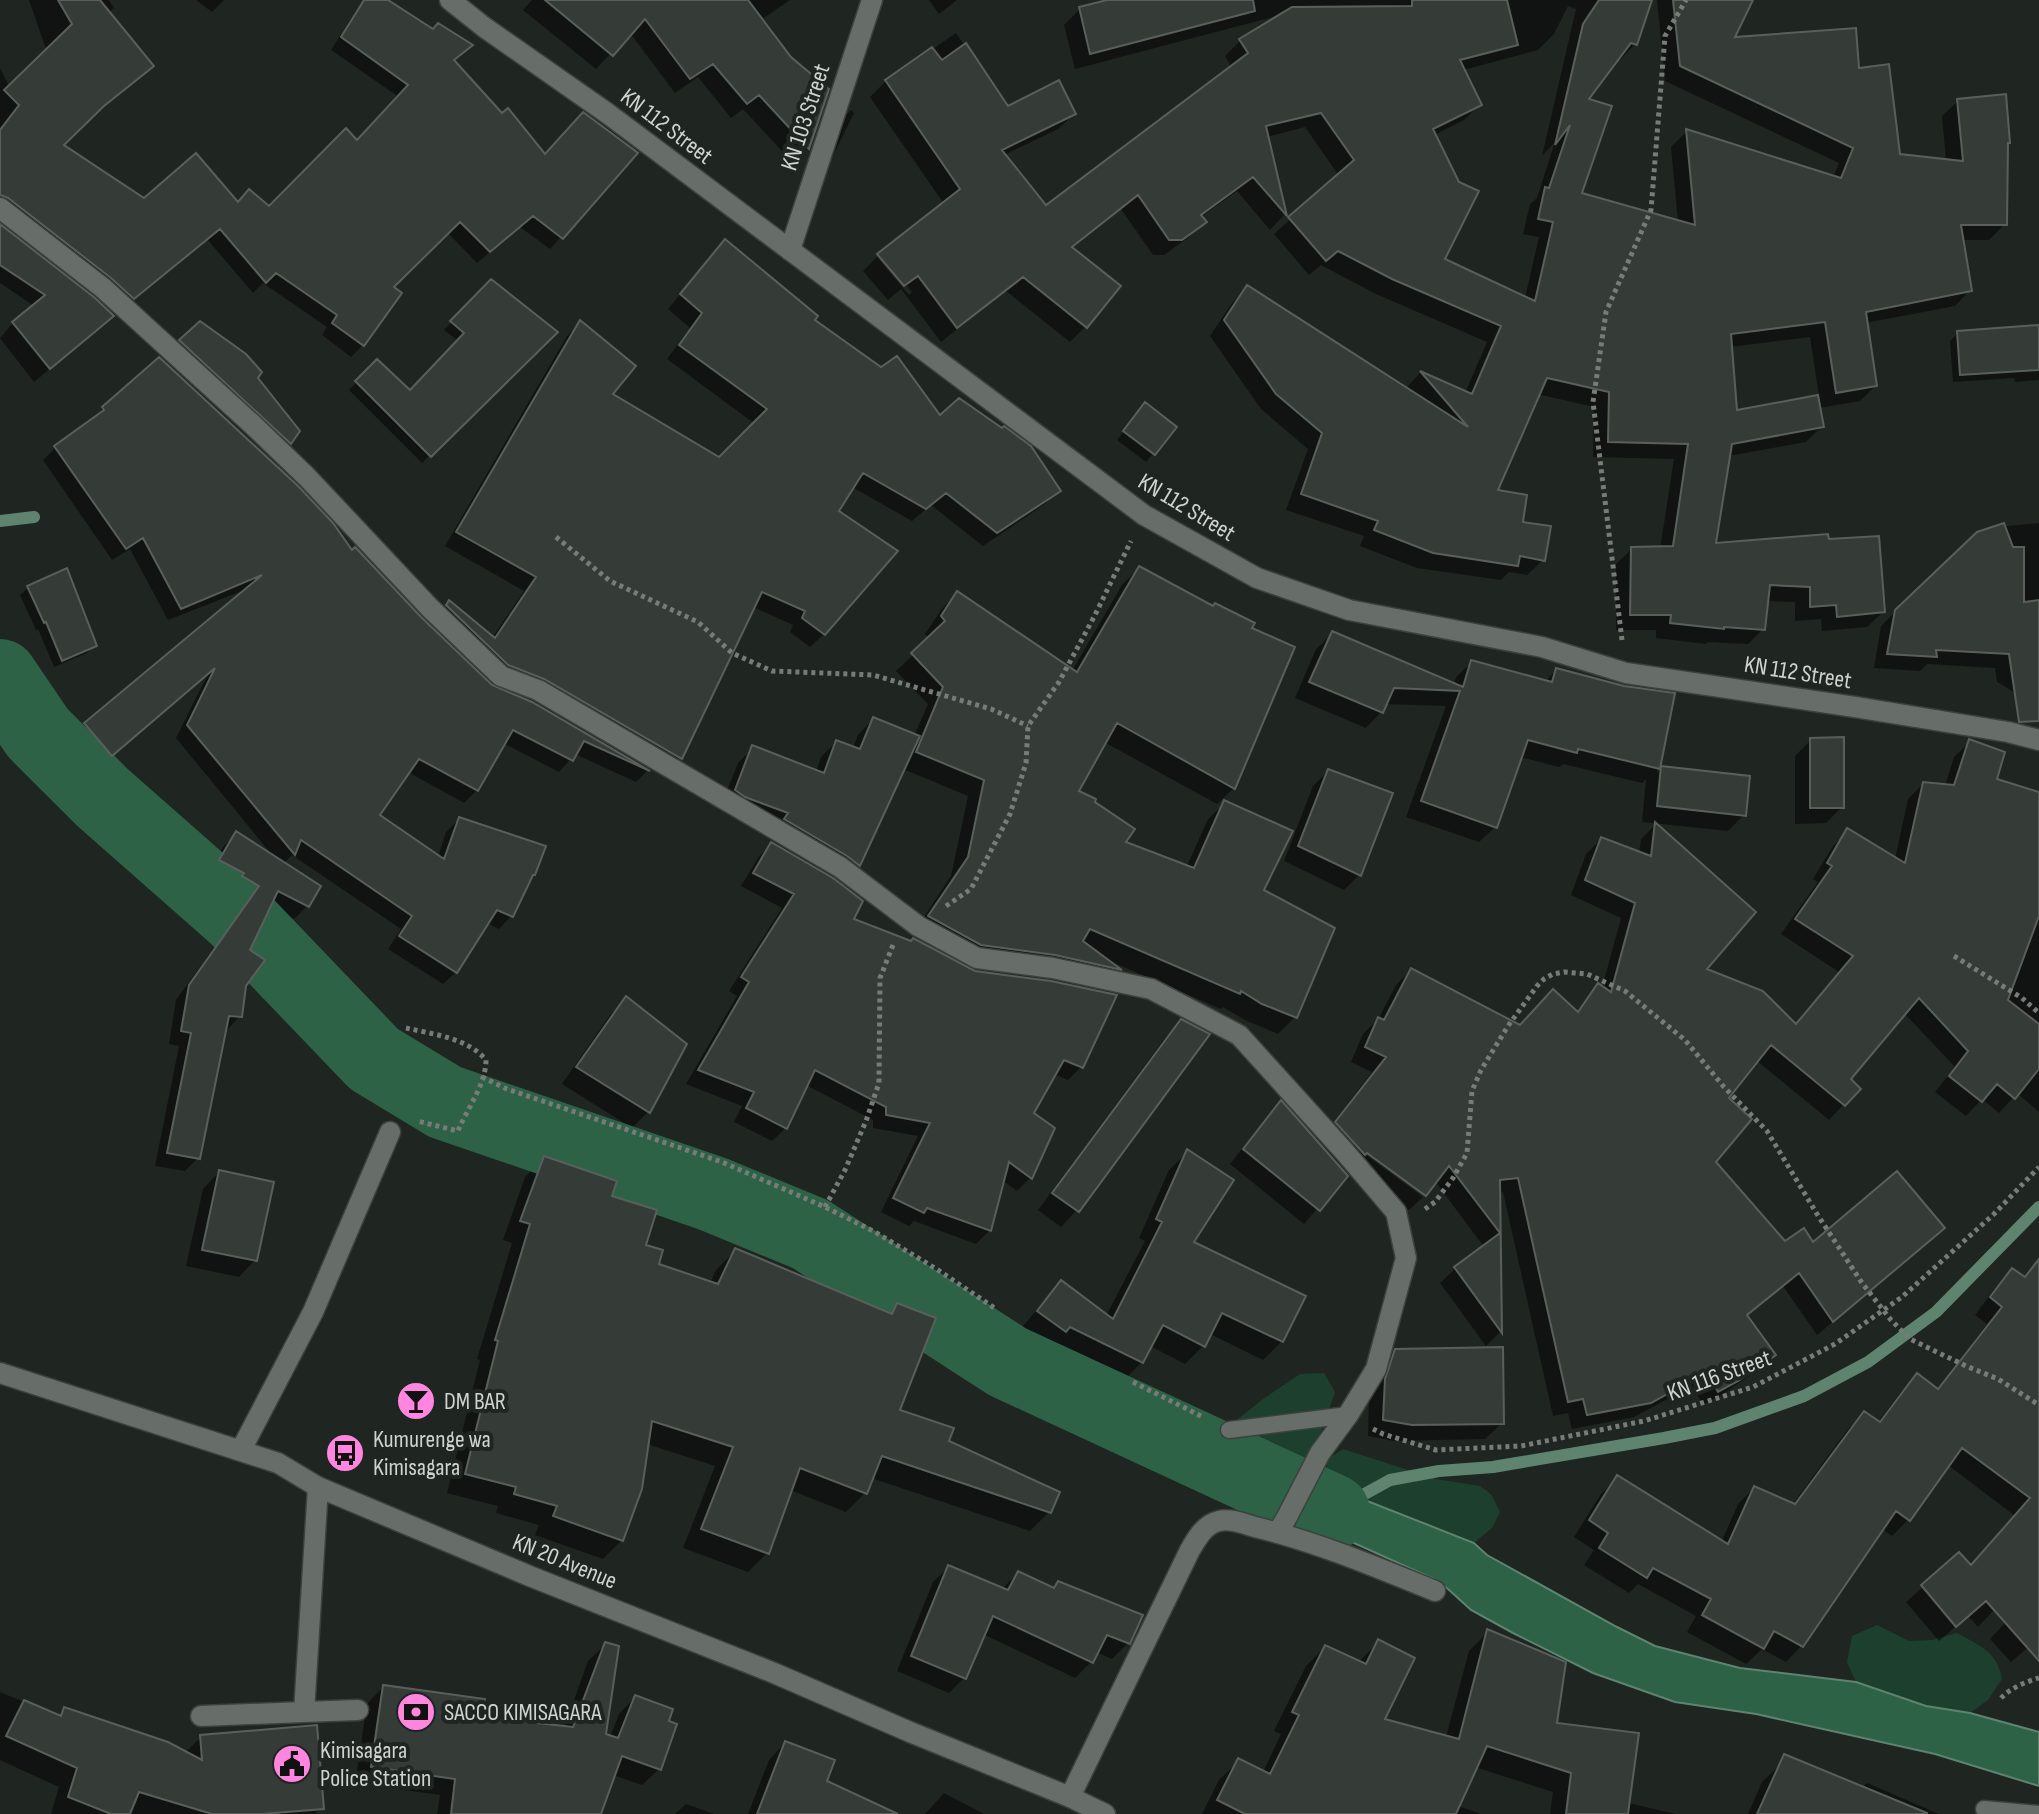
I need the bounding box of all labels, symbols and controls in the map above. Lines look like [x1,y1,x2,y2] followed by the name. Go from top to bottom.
[775,60,836,174] street label: KN 103 Street
[615,82,719,171] street label: KN 112 Street
[1133,467,1241,548] street label: KN 112 Street
[1742,650,1854,695] street label: KN 112 Street
[1663,1343,1775,1408] street label: KN 116 Street
[395,1380,437,1422] bar icon: DM BAR
[444,1387,506,1416] place label: DM BAR
[373,1425,491,1482] place label: Kumurenge wa Kimisagara
[324,1432,366,1474] bus stop icon: Kumurenge wa Kimisagara
[508,1527,621,1595] street label: KN 20 Avenue
[395,1691,437,1733] bank icon: SACCO KIMISAGARA
[444,1698,602,1727] place label: SACCO KIMISAGARA
[320,1736,431,1793] place label: Kimisagara Police Station
[271,1743,313,1785] public building icon: Kimisagara Police Station

